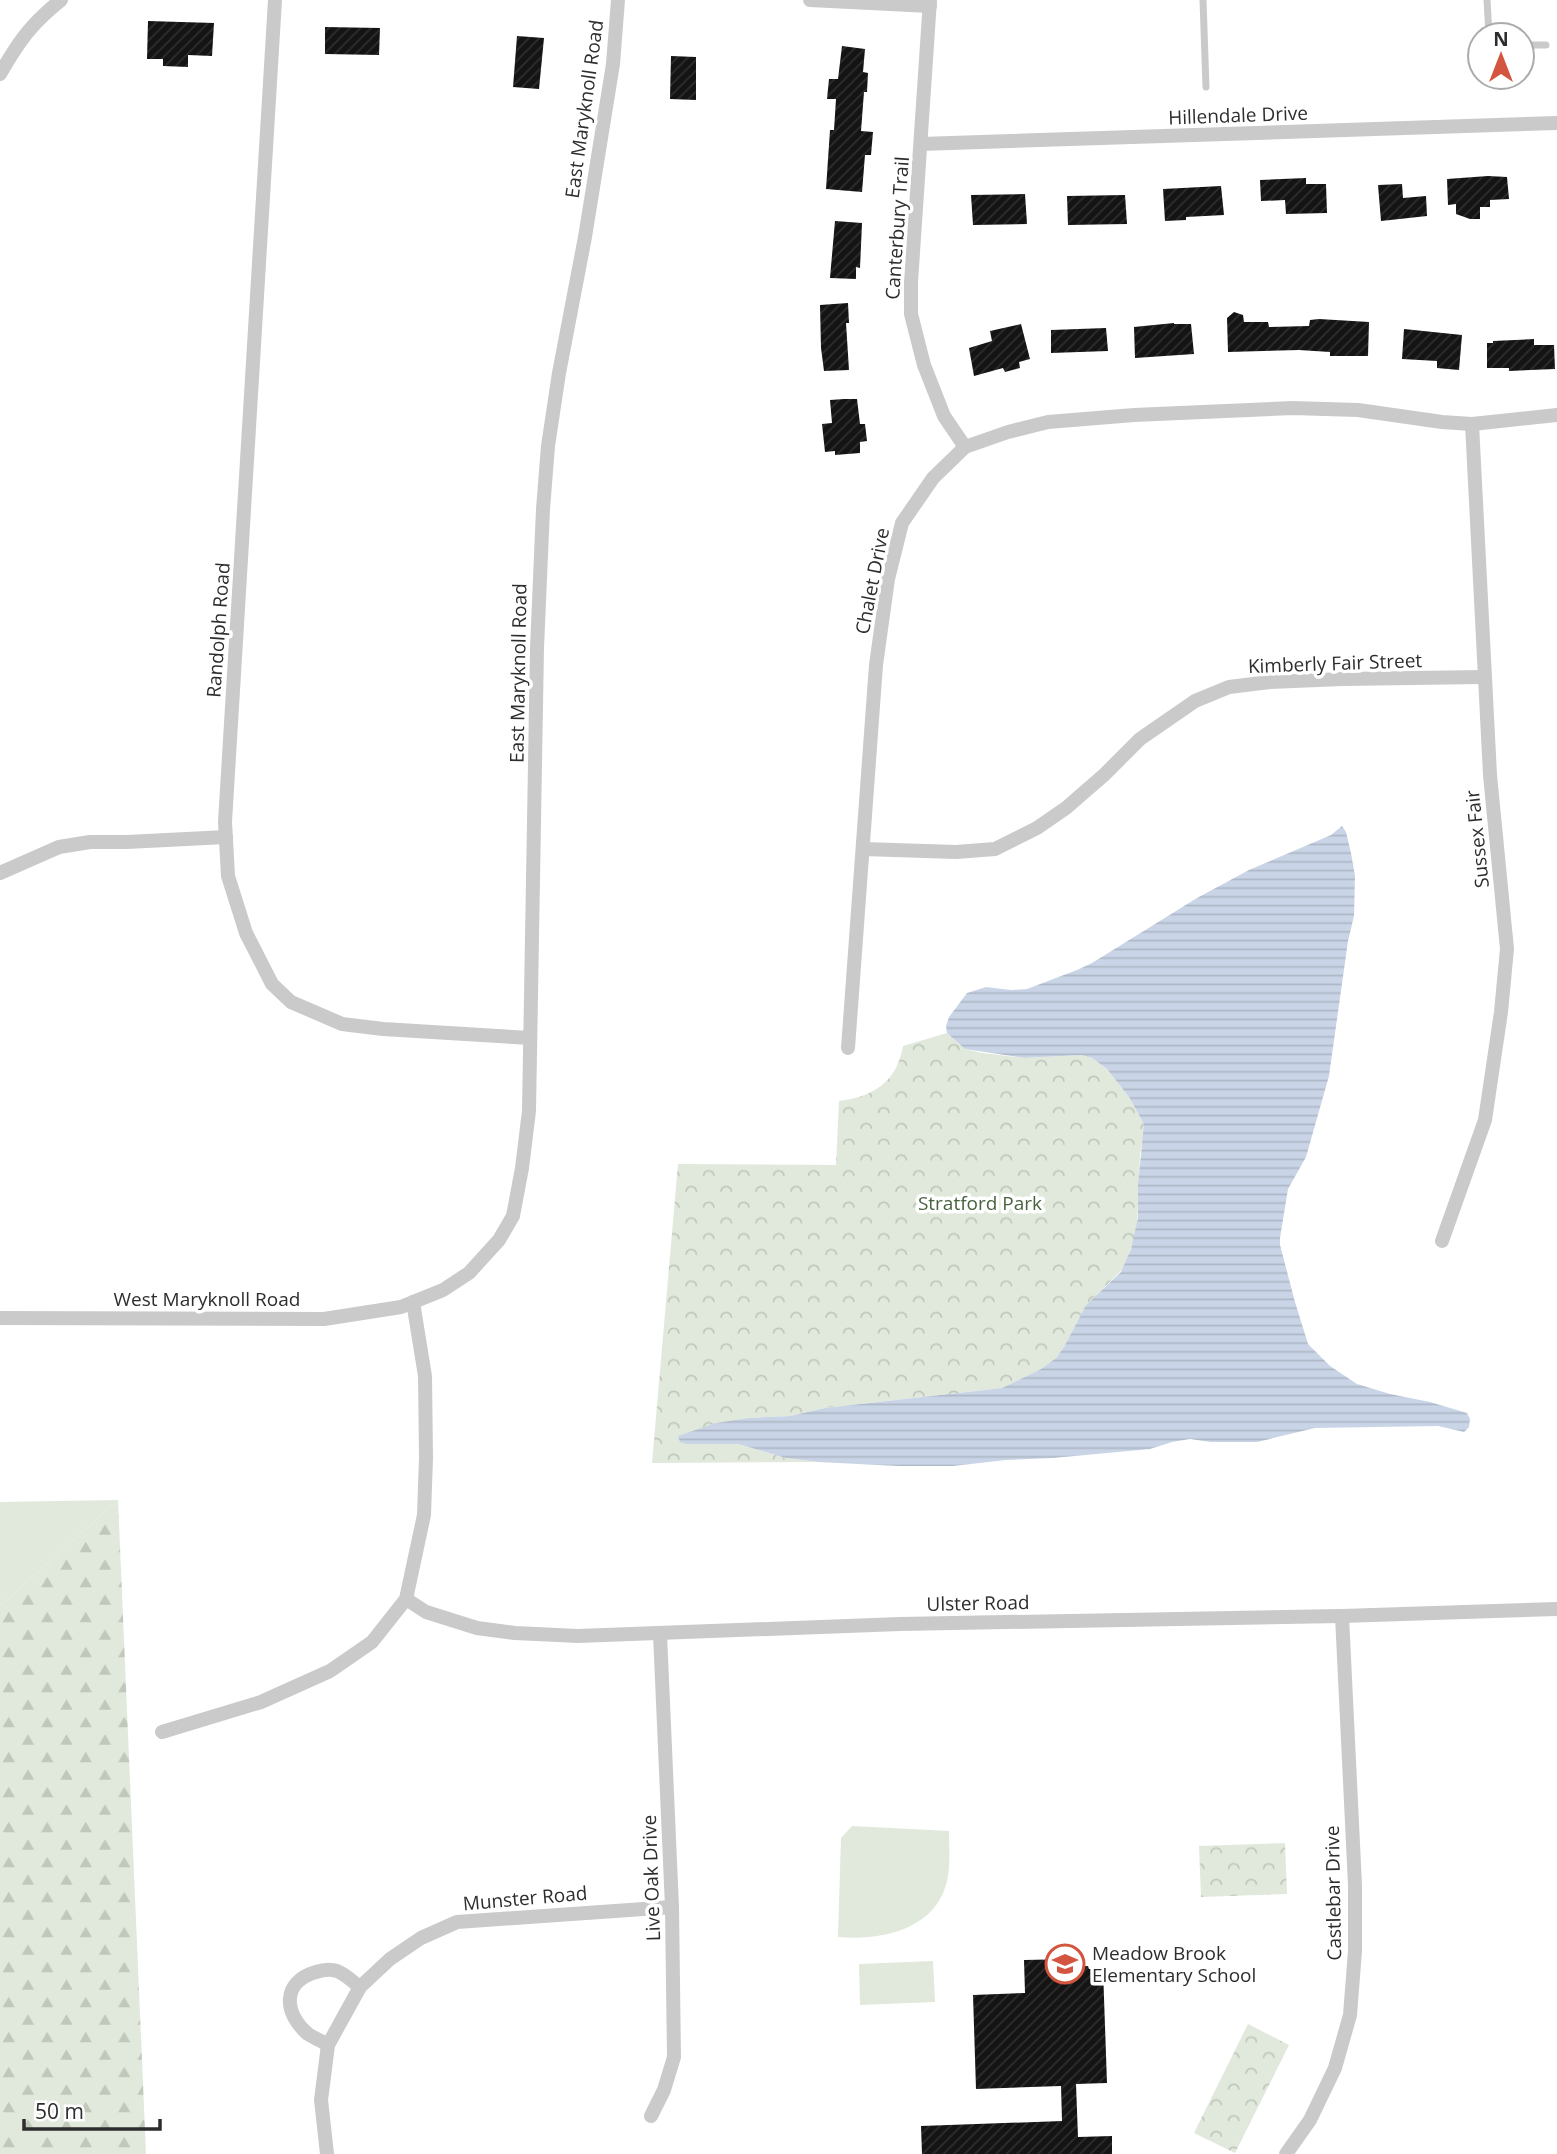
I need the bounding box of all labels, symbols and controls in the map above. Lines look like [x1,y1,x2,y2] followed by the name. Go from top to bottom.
[559,18,609,200] street label: East Maryknoll Road
[1466,21,1536,91] north arrow
[1493,26,1509,52] text: N
[1168,100,1308,130] street label: Hillendale Drive
[879,156,915,300] street label: Canterbury Trail
[849,526,895,636] street label: Chalet Drive
[200,562,236,698] street label: Randolph Road
[503,583,533,763] street label: East Maryknoll Road
[1247,647,1423,679] street label: Kimberly Fair Street
[1459,788,1495,889] street label: Sussex Fair
[918,1190,1042,1216] park label: Stratford Park
[114,1286,300,1312] street label: West Maryknoll Road
[926,1589,1030,1617] street label: Ulster Road
[636,1814,666,1942] street label: Live Oak Drive
[1319,1825,1347,1961] street label: Castlebar Drive
[462,1880,588,1916] street label: Munster Road
[1092,1940,1256,1988] place label: Meadow Brook Elementary School
[1044,1943,1086,1985] school or university icon: Meadow Brook Elementary School
[24,2088,161,2132] scale bar
[35,2097,84,2125] text: 50 m

